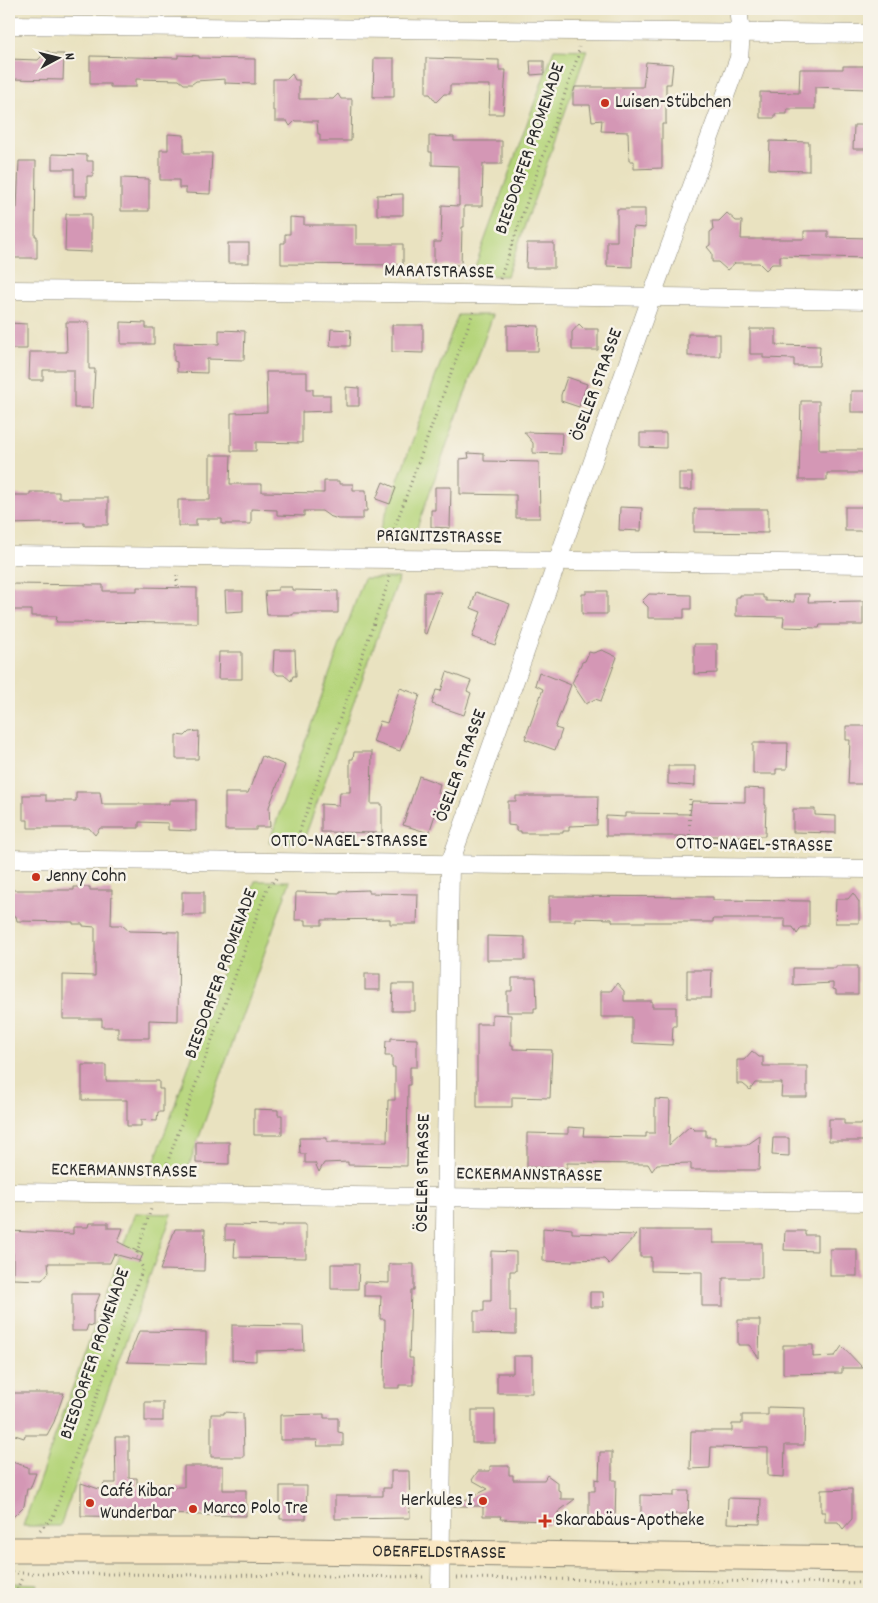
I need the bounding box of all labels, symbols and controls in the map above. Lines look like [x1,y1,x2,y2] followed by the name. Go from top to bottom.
[32,32,82,82] north arrow
[59,52,79,61] text: N
[489,59,573,238] street label: BIESDORFER PROMENADE
[615,90,731,117] place label: Luisen-Stübchen
[599,97,611,109] marker: Luisen-Stübchen
[384,259,494,287] street label: MARATSTRASSE
[565,324,631,445] street label: ÖSELER STRASSE
[376,523,502,553] street label: PRIGNITZSTRASSE
[429,705,495,826] street label: ÖSELER STRASSE
[271,829,428,856] street label: OTTO-NAGEL-STRASSE
[675,831,833,861] street label: OTTO-NAGEL-STRASSE
[46,864,126,891] place label: Jenny Cohn
[30,871,42,883] marker: Jenny Cohn
[179,885,265,1063] street label: BIESDORFER PROMENADE
[409,1113,439,1232] street label: ÖSELER STRASSE
[51,1157,198,1187] street label: ECKERMANNSTRASSE
[456,1161,603,1191] street label: ECKERMANNSTRASSE
[54,1264,138,1443] street label: BIESDORFER PROMENADE
[100,1479,176,1528] place label: Café Kibar Wunderbar
[401,1488,473,1515] place label: Herkules I
[477,1495,489,1507] marker: Herkules I
[203,1496,308,1523] place label: Marco Polo Tre
[84,1497,96,1509] marker: Café Kibar Wunderbar
[187,1503,199,1515] marker: Marco Polo Tre
[555,1508,704,1535] place label: Skarabäus-Apotheke
[539,1515,551,1527] marker: Skarabäus-Apotheke
[372,1539,506,1567] street label: OBERFELDSTRASSE

